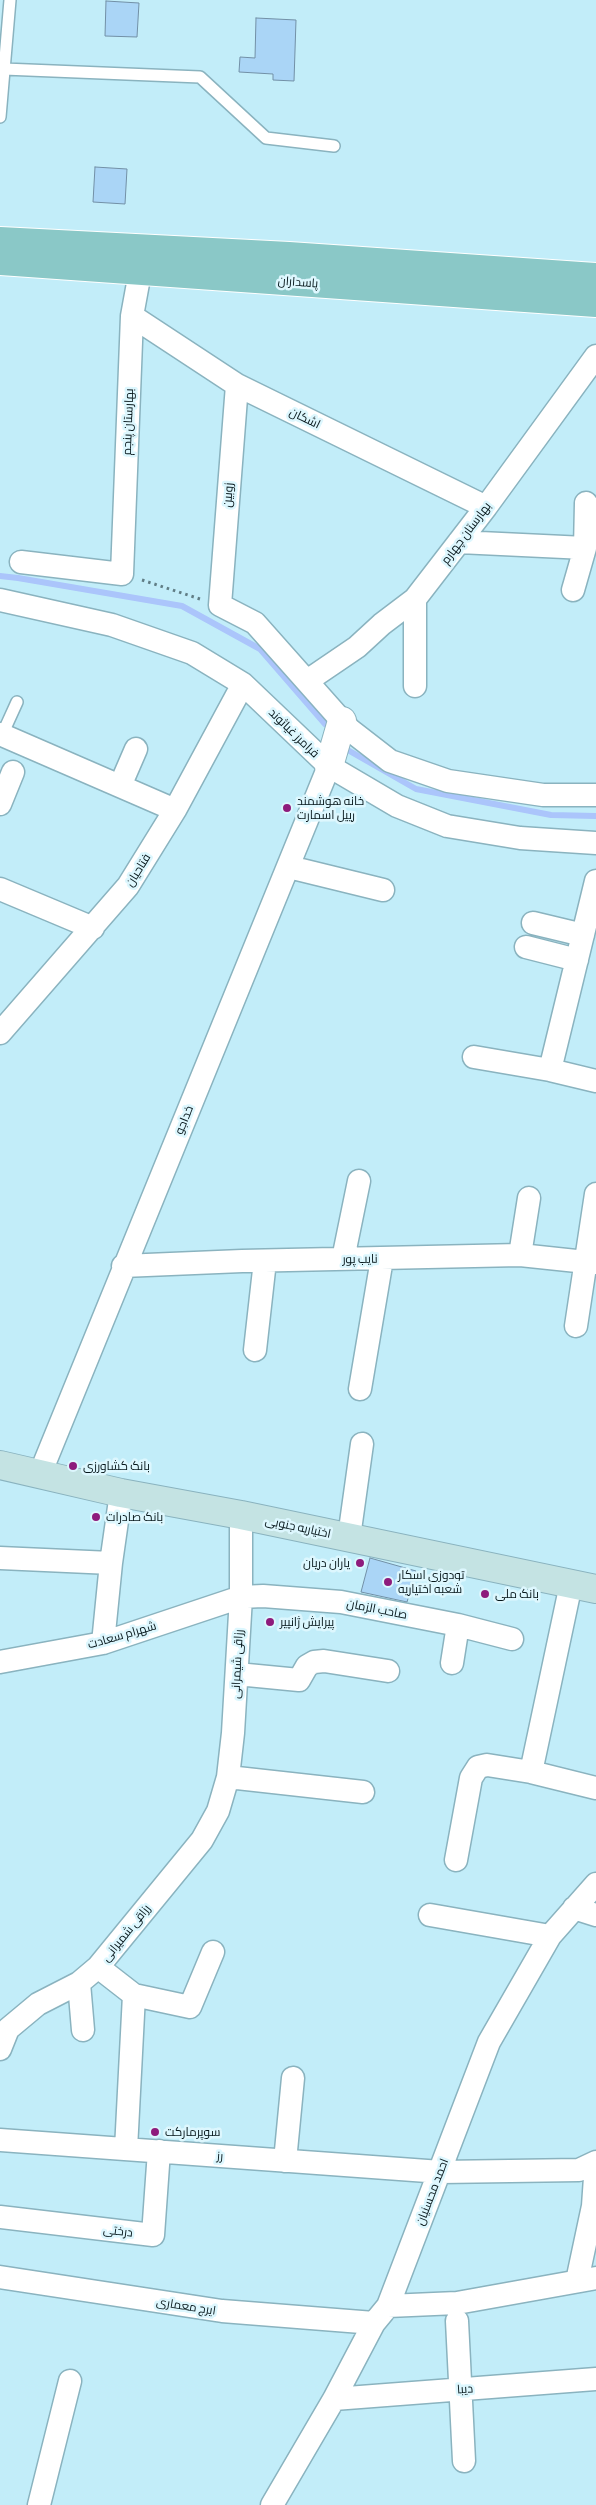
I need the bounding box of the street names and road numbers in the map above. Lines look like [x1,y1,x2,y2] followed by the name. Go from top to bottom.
[277,273,319,291] street label: پاسداران
[120,388,136,456] street label: بهارستان پنجم
[287,404,323,432] street label: اشکان
[220,482,236,508] street label: زوبین
[438,499,494,567] street label: بهارستان چهارم
[266,705,322,761] street label: فرامرز غیاثوند
[122,851,154,889] street label: فتاحیان
[172,1103,196,1137] street label: خداجو
[342,1251,378,1267] street label: نایب پور
[264,1513,332,1541] street label: اختیاریه جنوبی
[345,1596,409,1622] street label: صاحب الزمان
[86,1618,158,1652] street label: شهرام سعادت
[228,1629,246,1699] street label: رزاقی شیمرانی
[99,1901,153,1965] street label: رزاقی شمیرانی
[216,2149,224,2163] street label: رز
[413,2156,451,2228] street label: احمد محسنیان
[102,2222,134,2240] street label: درختی
[155,2294,217,2318] street label: ایرج معماری
[456,2381,474,2397] street label: دیبا

